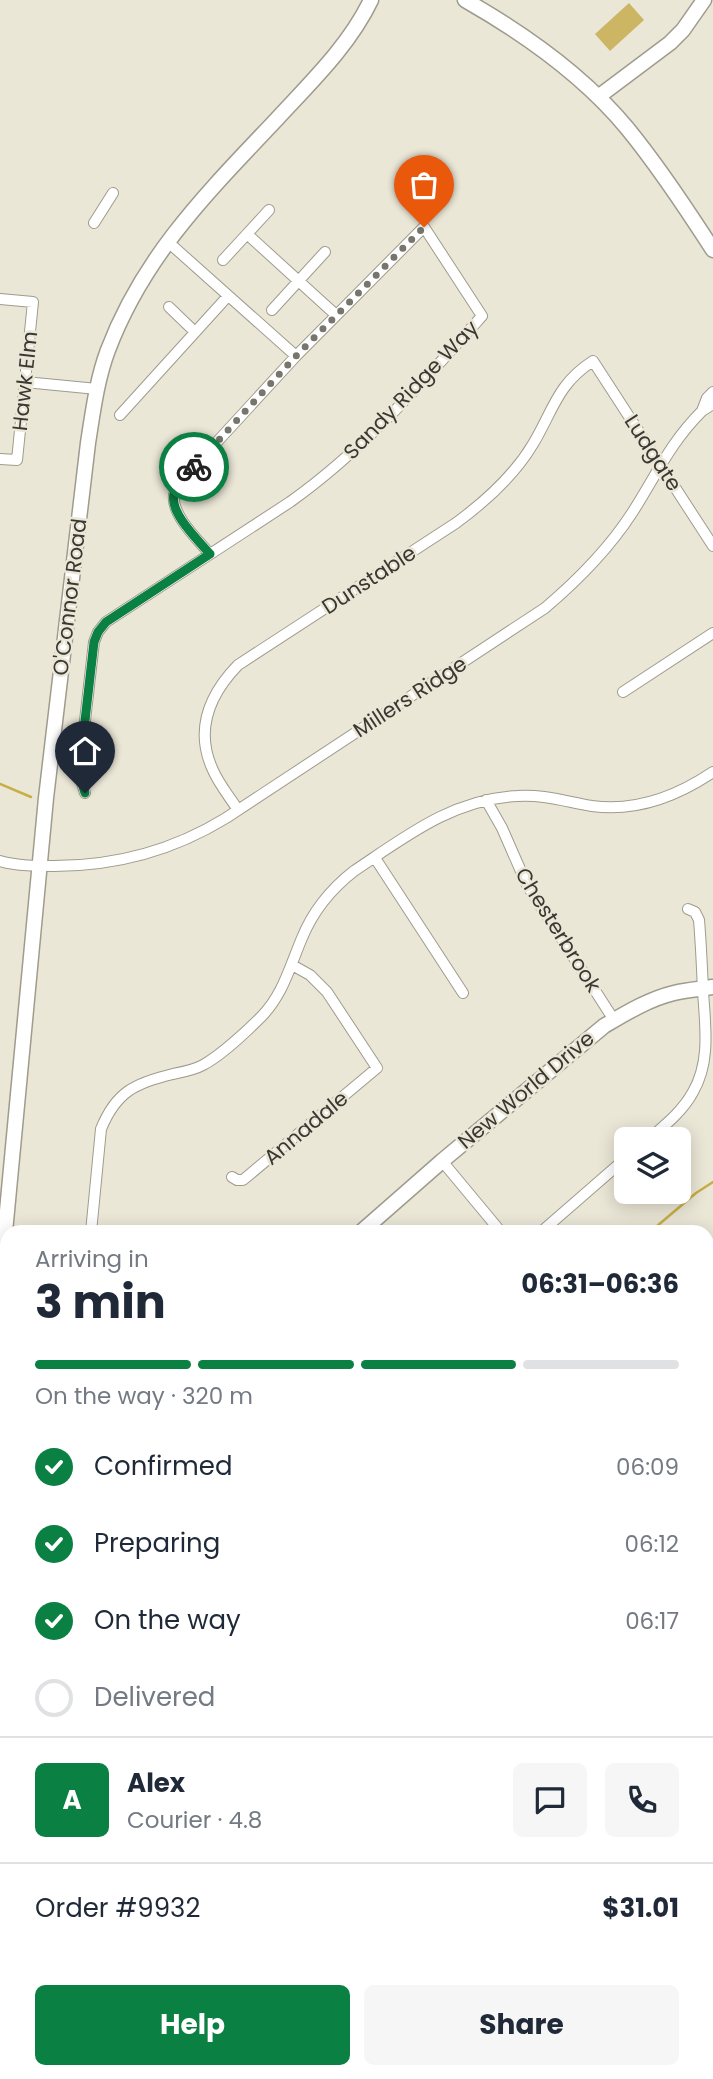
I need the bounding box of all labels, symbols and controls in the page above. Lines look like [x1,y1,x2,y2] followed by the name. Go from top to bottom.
[394,155,454,227] pin
[405,166,443,204] icon: bag
[337,314,485,466] street label: Sandy Ridge Way
[5,330,44,432] street label: Hawk Elm
[618,409,689,497] street label: Ludgate
[159,432,229,502] courier
[175,448,213,486] icon: bike
[45,517,94,677] street label: O'Connor Road
[316,538,421,621] street label: Dunstable
[347,649,472,744] street label: Millers Ridge
[55,721,115,793] pin
[66,732,104,770] icon: home
[509,862,608,998] street label: Chesterbrook
[451,1024,600,1155] street label: New World Drive
[257,1084,354,1171] street label: Annadale
[614,1127,691,1204] map controls
[614,1127,691,1204] button: layers
[35,1243,149,1275] text: Arriving in
[521,1266,679,1302] text: 06:31–06:36
[35,1270,166,1334] text: 3 min
[35,1380,253,1412] text: On the way · 320 m
[35,1448,73,1486] icon: check
[94,1448,232,1484] text: Confirmed
[616,1451,679,1483] text: 06:09
[35,1525,73,1563] icon: check
[94,1525,220,1561] text: Preparing
[624,1528,679,1560] text: 06:12
[35,1602,73,1640] icon: check
[94,1602,241,1638] text: On the way
[625,1605,679,1637] text: 06:17
[94,1679,215,1715] text: Delivered
[513,1763,587,1837] button: chat
[605,1763,679,1837] button: phone
[127,1765,185,1801] text: Alex
[62,1782,82,1818] text: A
[127,1804,262,1836] text: Courier · 4.8
[35,1890,200,1926] text: Order #9932
[602,1890,679,1926] text: $31.01
[35,1985,350,2065] button: Help
[364,1985,679,2065] button: Share

